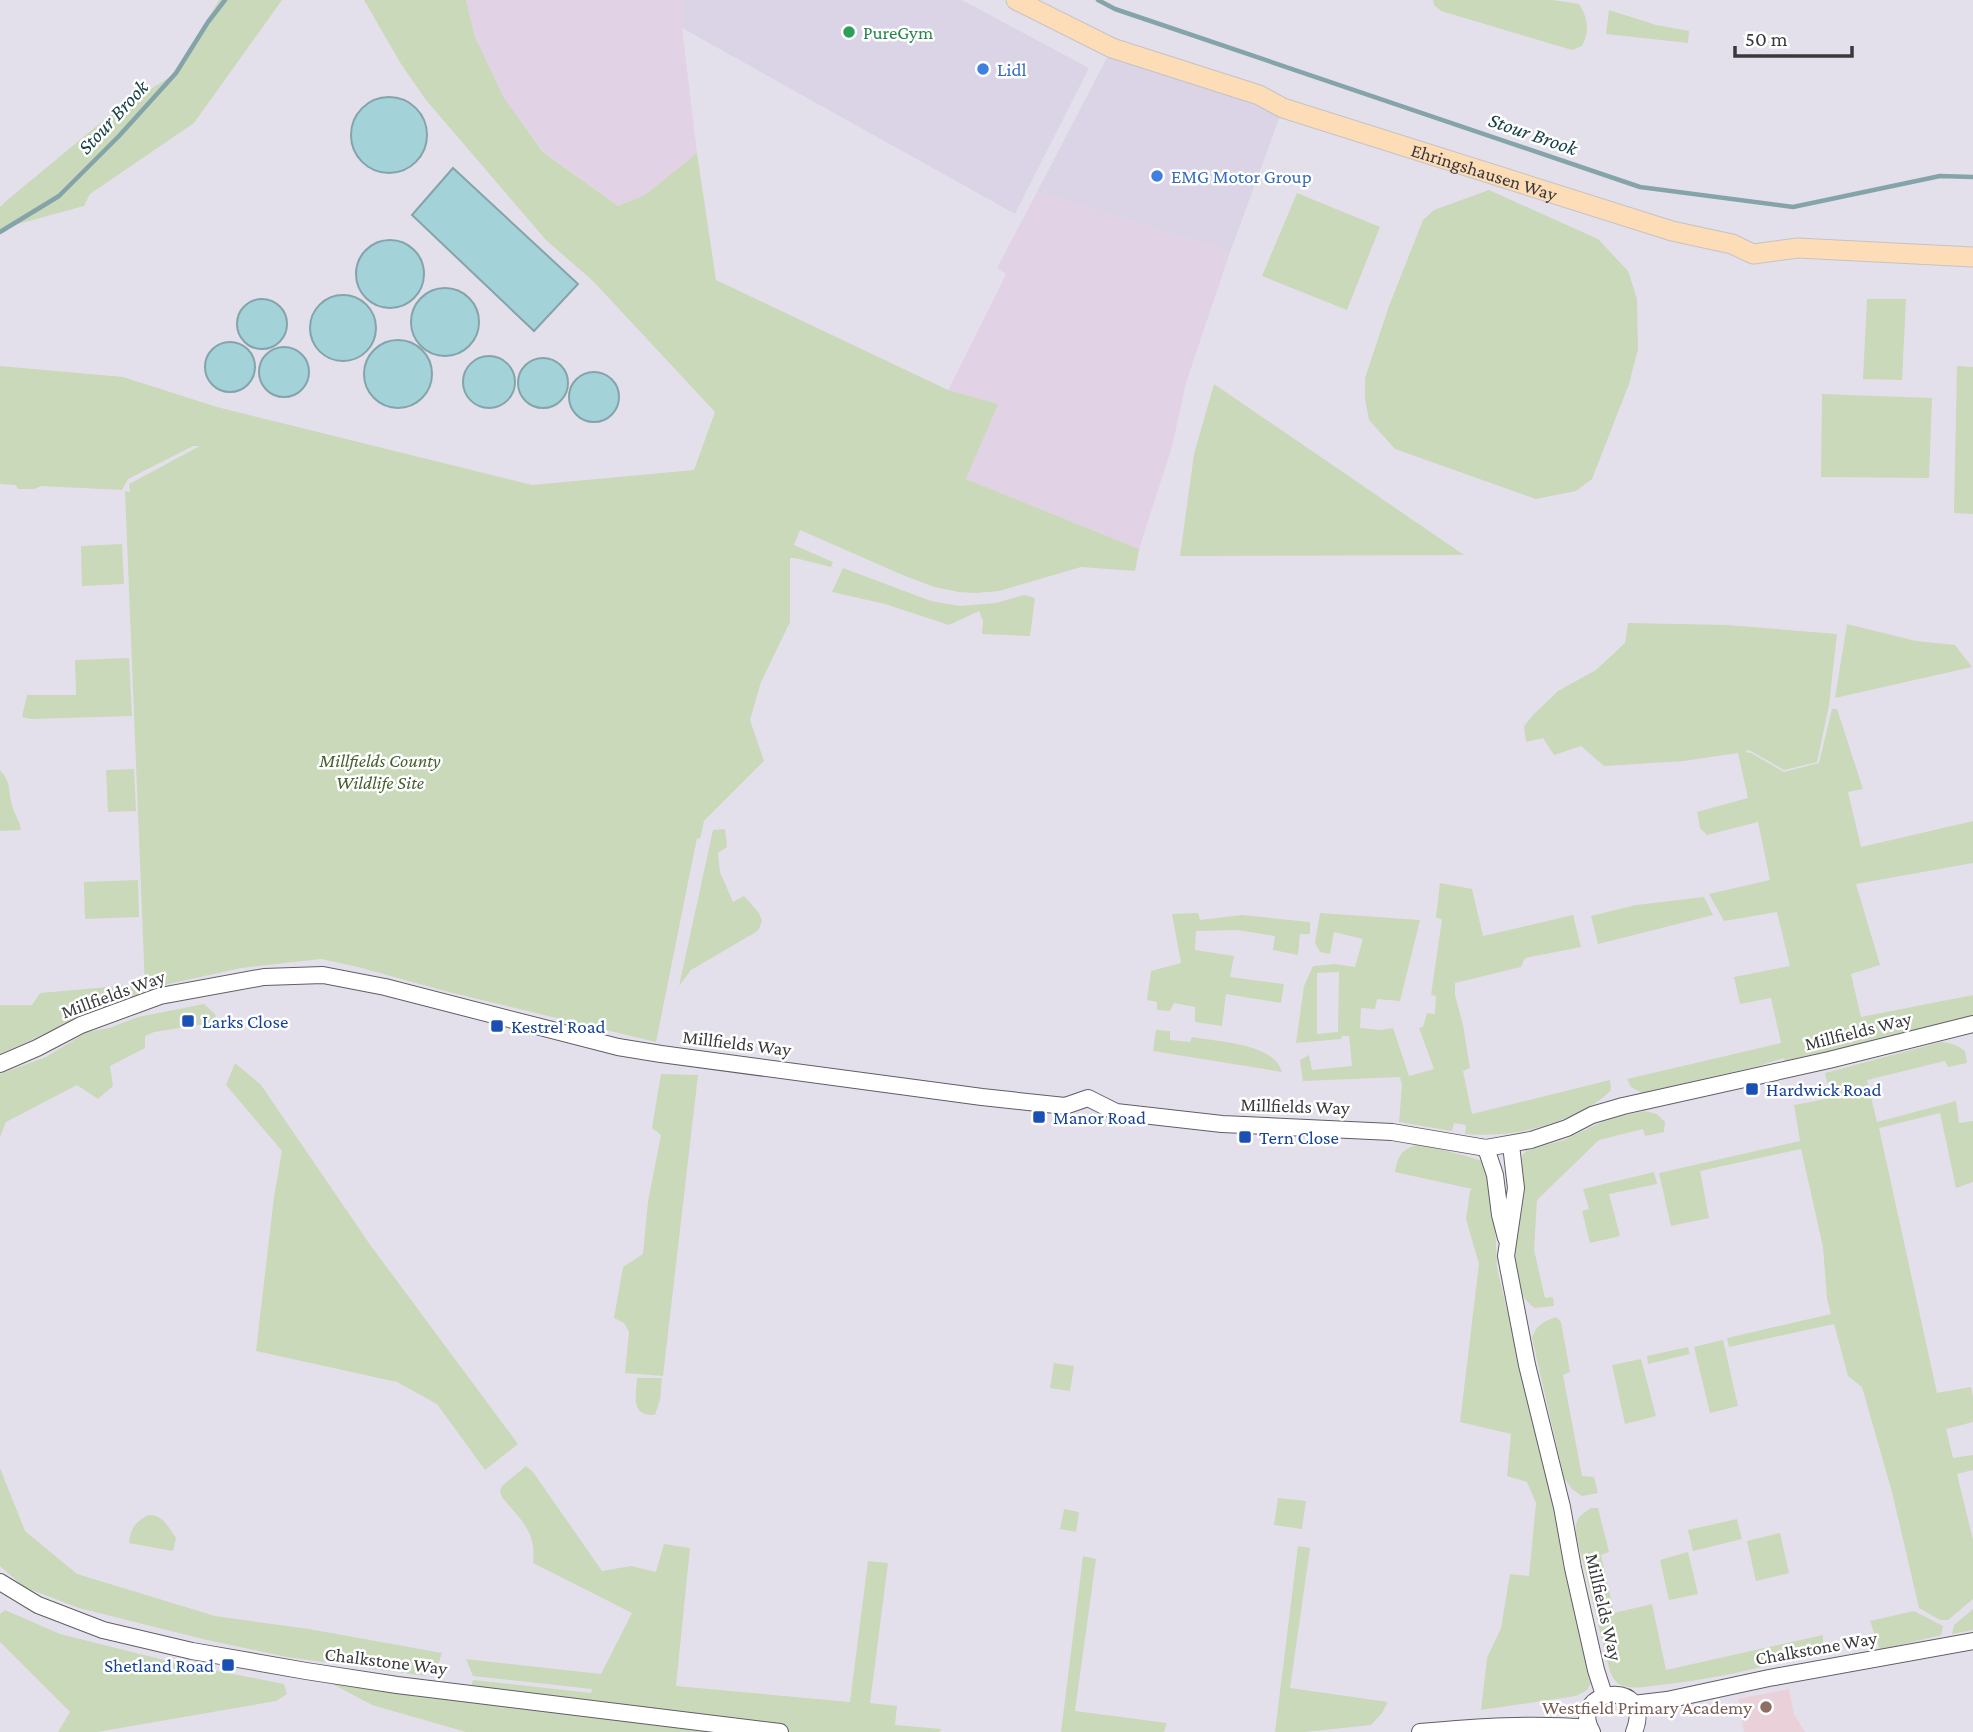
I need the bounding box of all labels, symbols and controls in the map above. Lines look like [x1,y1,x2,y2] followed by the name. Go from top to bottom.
[1735,14,1852,58] scale bar
[863,22,933,43] place label: PureGym
[841,24,857,40] marker: PureGym
[1745,27,1788,51] text: 50 m
[997,59,1026,80] place label: Lidl
[975,61,991,77] marker: Lidl
[73,74,154,159] water label: Stour Brook
[1486,108,1581,161] water label: Stour Brook
[1409,139,1560,205] street label: Ehringshausen Way
[1171,166,1312,187] place label: EMG Motor Group
[1149,168,1165,184] marker: EMG Motor Group
[318,750,441,793] park label: Millfields County Wildlife Site
[58,965,168,1023] street label: Millfields Way
[1802,1008,1914,1054] street label: Millfields Way
[202,1011,288,1032] place label: Larks Close
[180,1013,196,1029] marker: Larks Close
[511,1016,606,1037] place label: Kestrel Road
[489,1018,505,1034] marker: Kestrel Road
[681,1026,793,1060] street label: Millfields Way
[1766,1079,1882,1100] place label: Hardwick Road
[1744,1081,1760,1097] marker: Hardwick Road
[1240,1094,1350,1118] street label: Millfields Way
[1053,1107,1146,1128] place label: Manor Road
[1031,1109,1047,1125] marker: Manor Road
[1259,1127,1339,1148] place label: Tern Close
[1237,1129,1253,1145] marker: Tern Close
[1581,1551,1627,1663] street label: Millfields Way
[1753,1627,1879,1669] street label: Chalkstone Way
[323,1643,449,1679] street label: Chalkstone Way
[104,1655,214,1676] place label: Shetland Road
[220,1657,236,1673] marker: Shetland Road
[1542,1697,1752,1718] place label: Westfield Primary Academy
[1758,1699,1774,1715] marker: Westfield Primary Academy

